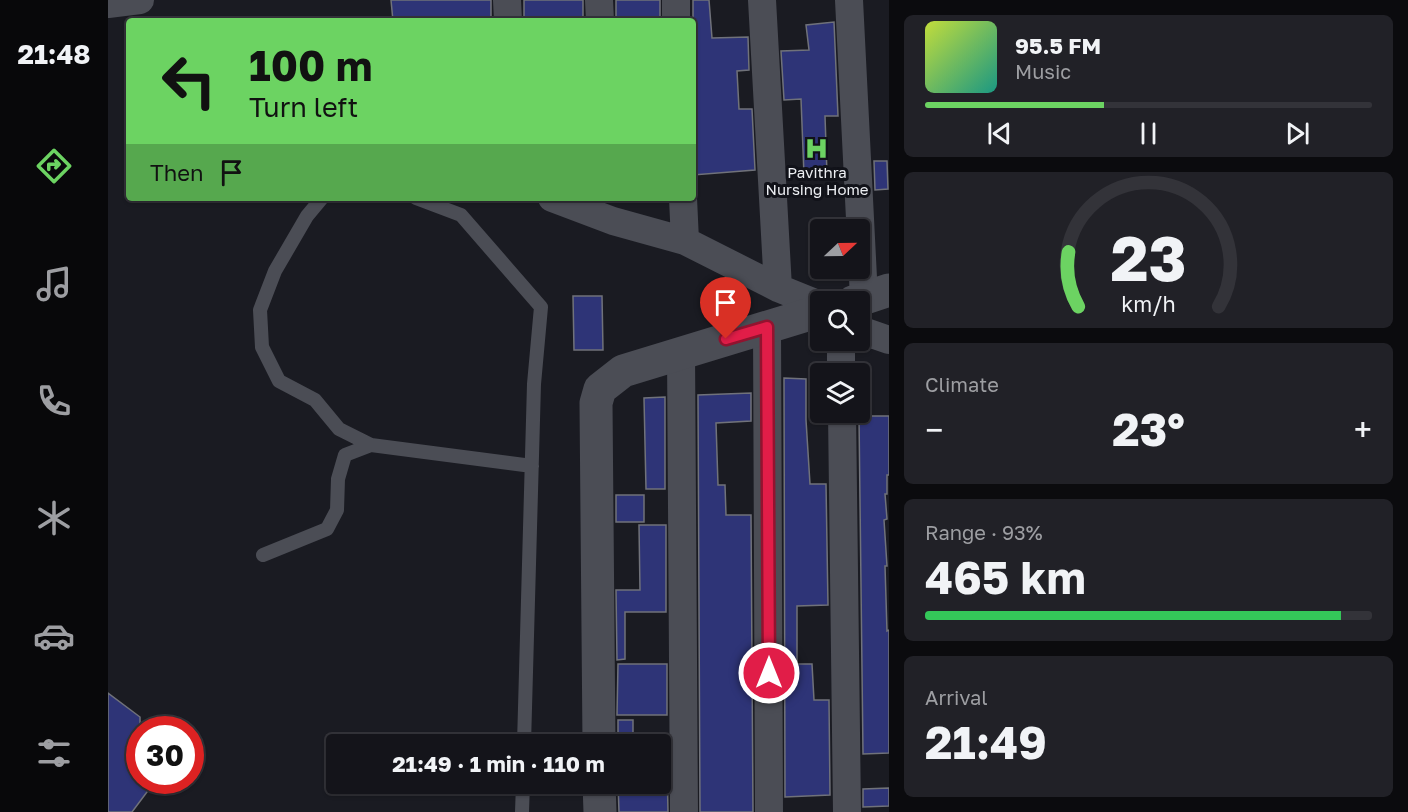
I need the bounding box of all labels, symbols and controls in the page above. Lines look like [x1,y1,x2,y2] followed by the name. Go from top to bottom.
[1015,32,1101,59] text: 95.5 FM
[17,38,91,70] text: 21:48
[249,40,372,90] text: 100 m
[150,42,228,120] icon: left
[1015,59,1071,83] text: Music
[249,91,358,123] text: Turn left
[983,117,1016,150] icon: previous
[1132,117,1165,150] icon: pause
[1281,117,1314,150] icon: next
[804,135,830,161] hospital icon: Pavithra Nursing Home
[33,145,75,187] icon: directions
[215,156,248,189] icon: arrive
[150,159,203,186] text: Then
[766,163,869,198] place label: Pavithra Nursing Home
[810,219,870,279] north arrow
[810,219,870,423] map controls
[1110,220,1187,295] text: 23
[33,263,75,305] icon: music
[700,277,751,339] pin
[709,286,742,319] icon: arrive
[810,291,870,351] button: search
[1121,291,1176,317] text: km/h
[810,363,870,423] button: layers
[925,372,999,396] text: Climate
[33,380,75,422] icon: phone
[1112,402,1185,456] text: 23°
[925,410,943,449] text: −
[1354,410,1372,449] text: +
[33,497,75,539] icon: climate
[925,520,1043,544] text: Range · 93%
[925,550,1086,604] text: 465 km
[33,615,75,657] icon: car
[737,641,801,705] position arrow
[925,685,988,709] text: Arrival
[925,715,1047,769] text: 21:49
[126,716,204,794] speed limit sign: 30
[33,732,75,774] icon: filters
[392,750,605,777] text: 21:49 · 1 min · 110 m

